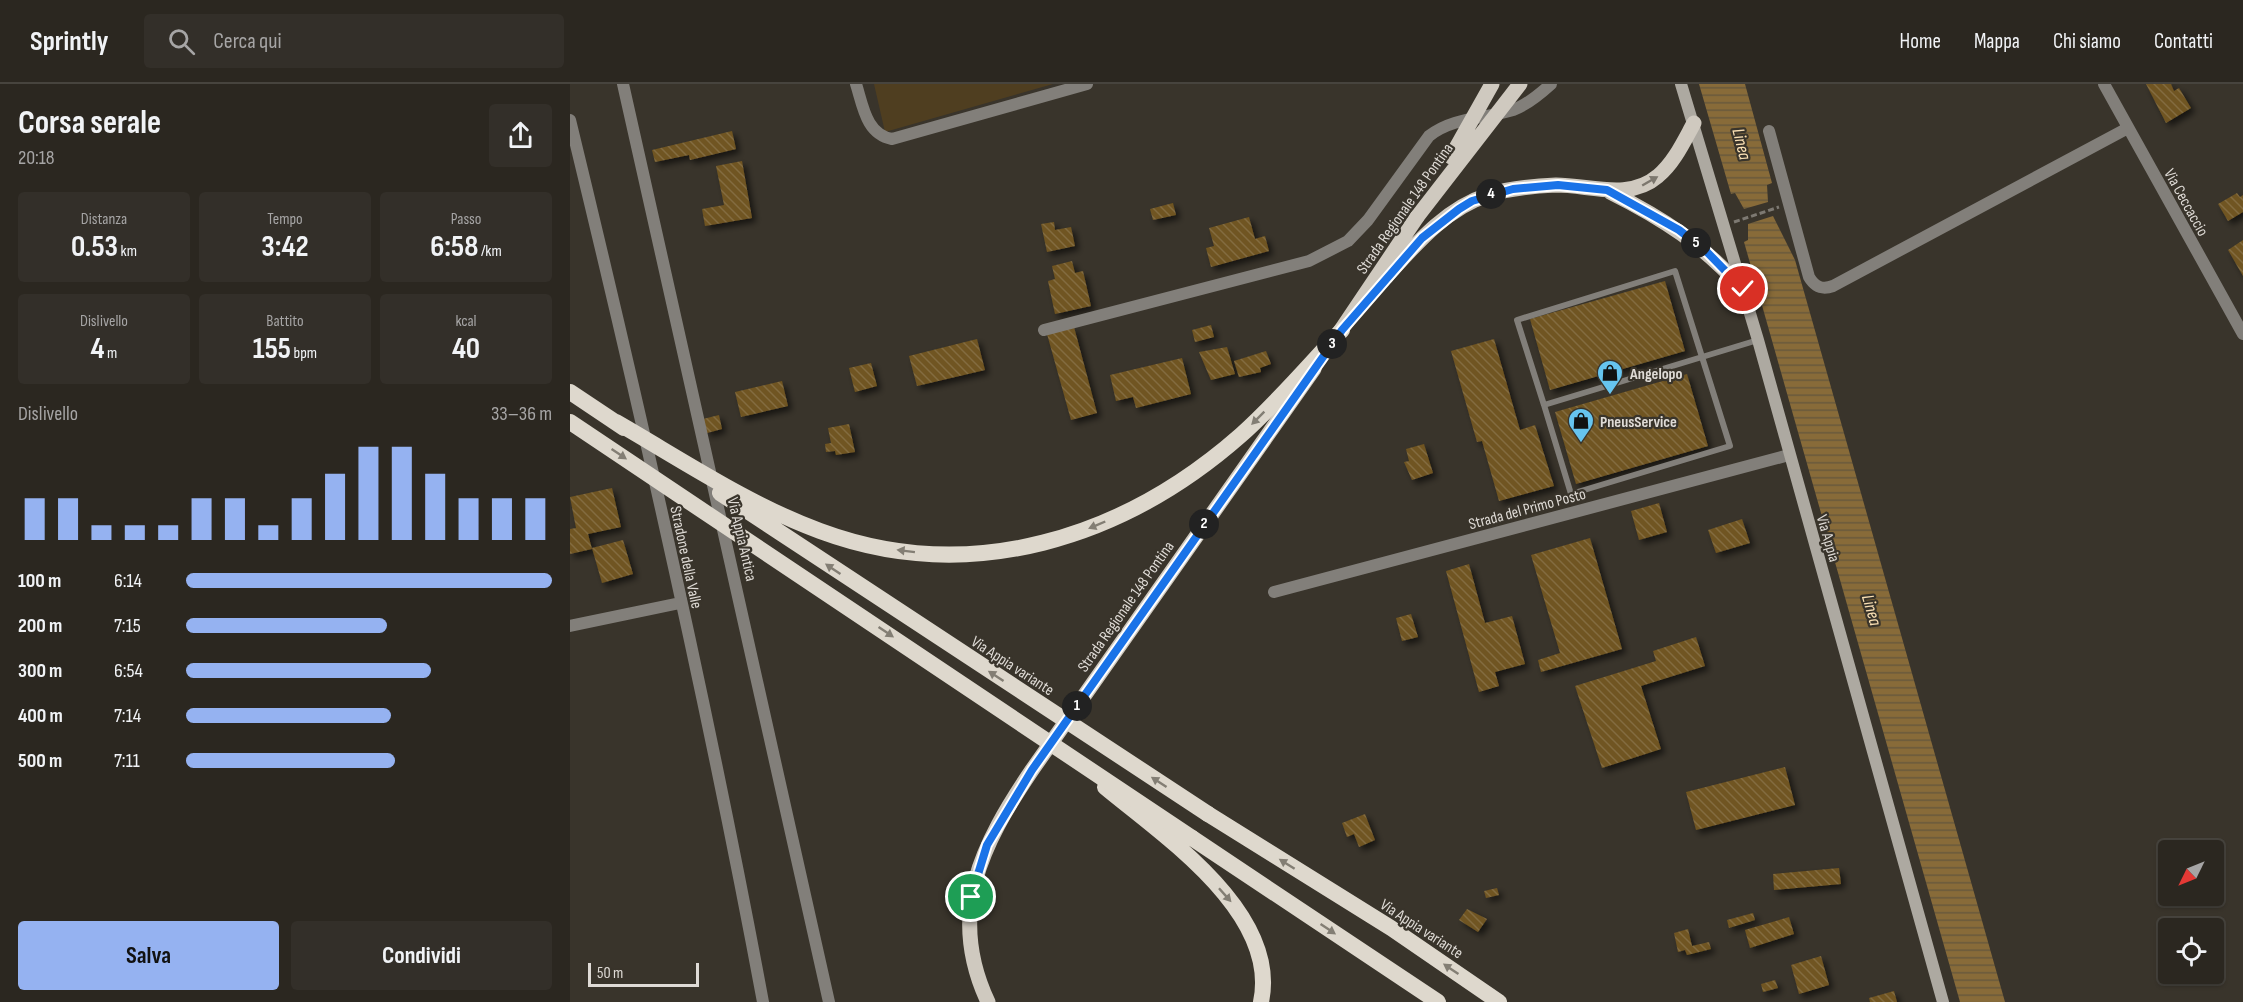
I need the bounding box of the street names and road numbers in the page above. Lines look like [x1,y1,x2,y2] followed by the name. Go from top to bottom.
[1353,140,1458,278] street label: Strada Regionale 148 Pontina
[2159,166,2212,240] street label: Via Ceccaccio
[1467,485,1588,534] street label: Strada del Primo Posto
[723,496,760,583] street label: Via Appia Antica
[665,504,706,610] street label: Stradone della Valle
[1812,513,1843,564] street label: Via Appia
[1074,538,1179,676] street label: Strada Regionale 148 Pontina
[967,632,1057,700] street label: Via Appia variante
[1376,895,1466,963] street label: Via Appia variante

